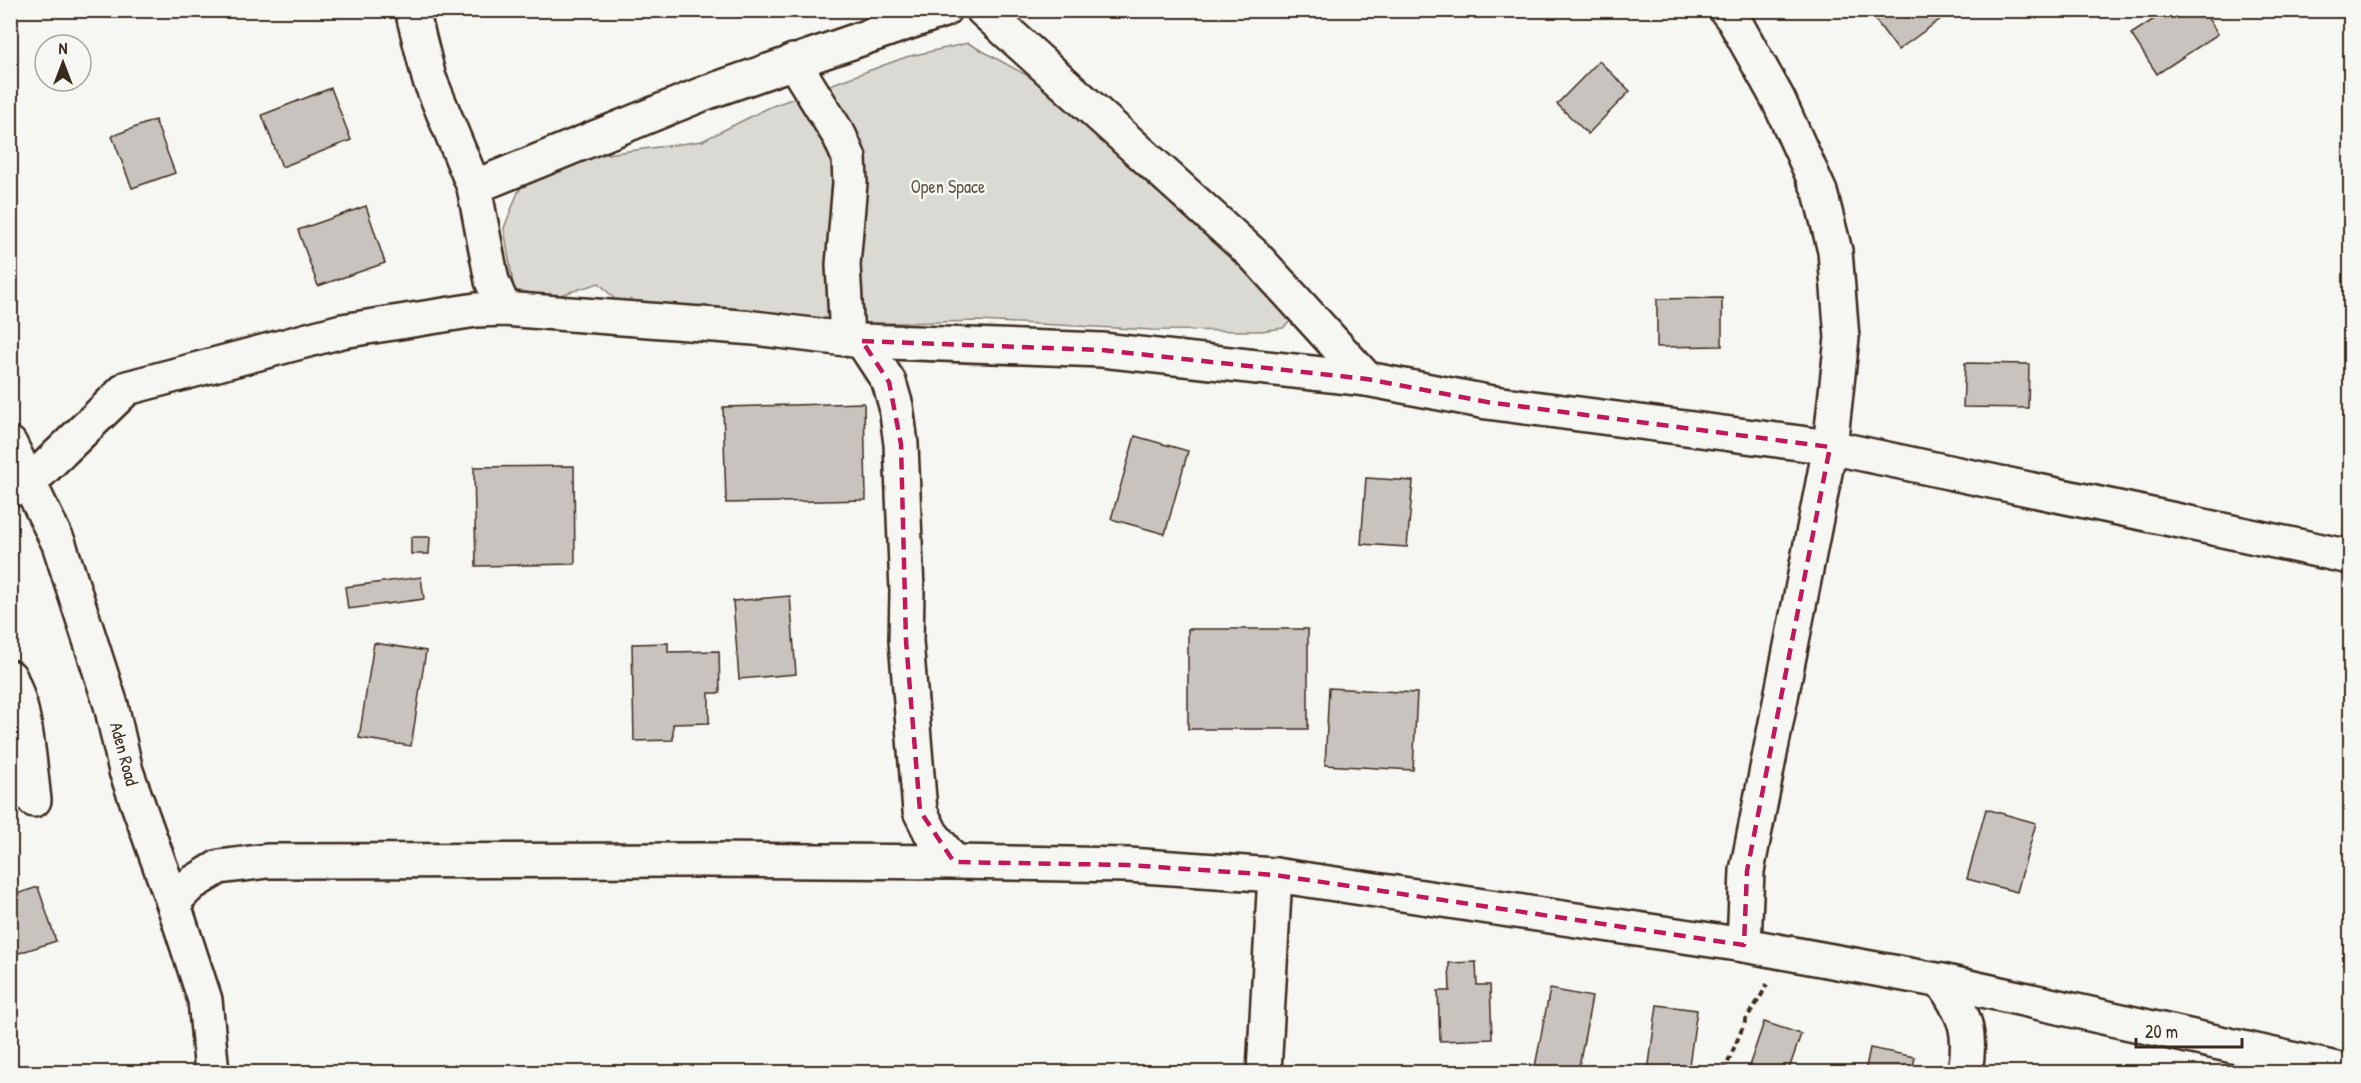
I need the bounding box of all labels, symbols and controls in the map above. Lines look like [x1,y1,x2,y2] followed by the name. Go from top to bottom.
[33,33,93,93] north arrow
[59,37,68,59] text: N
[911,174,985,199] park label: Open Space
[104,719,145,788] street label: Aden Road
[2136,1011,2242,1049] scale bar
[2145,1019,2178,1044] text: 20 m

